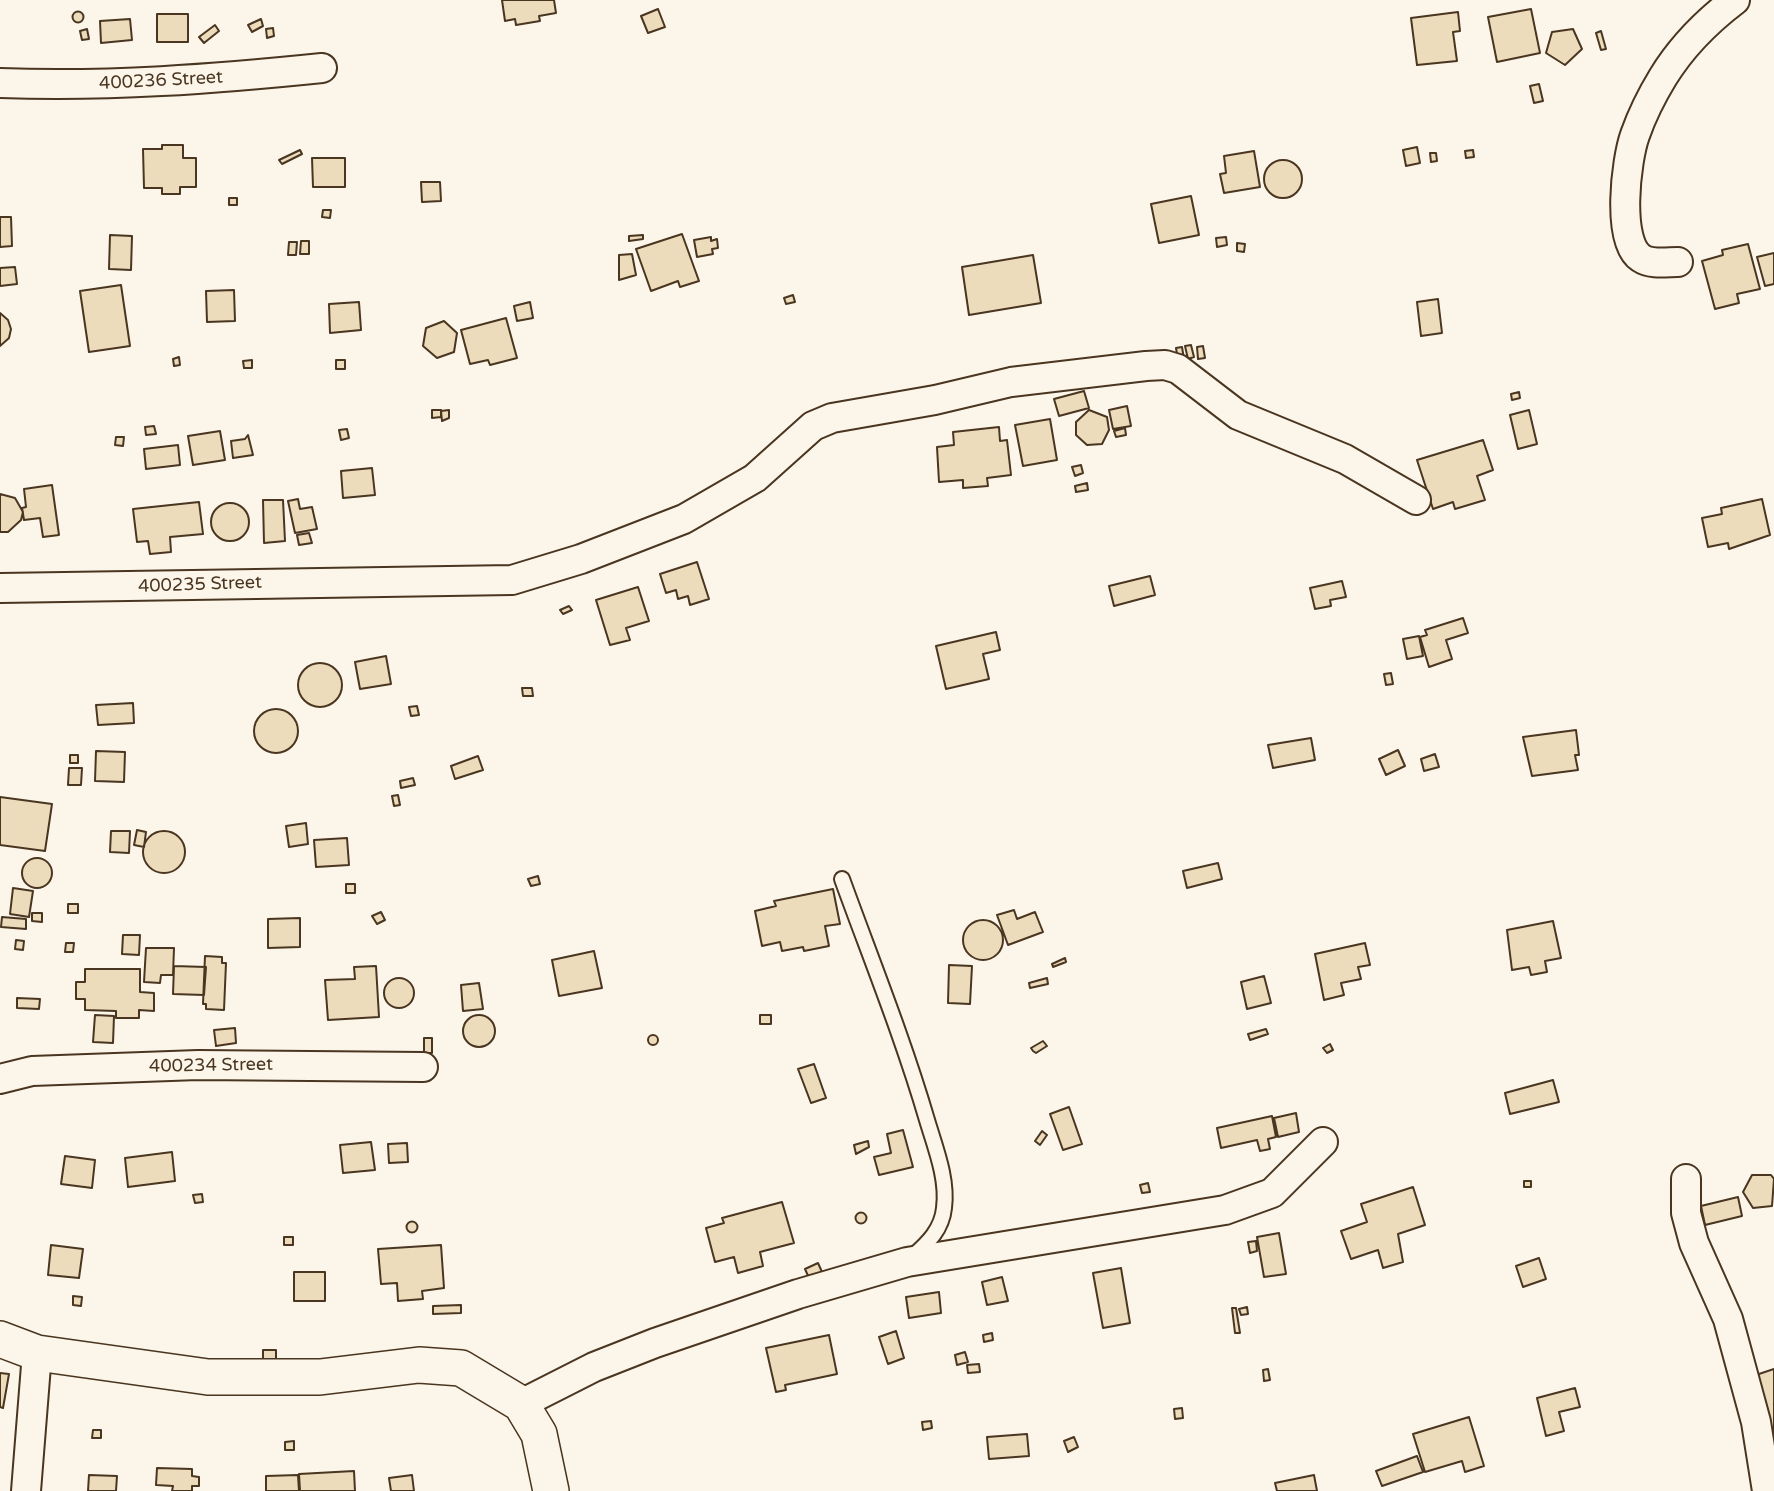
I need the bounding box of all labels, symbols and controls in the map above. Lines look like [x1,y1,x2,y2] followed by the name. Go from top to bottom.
[99,67,223,95] street label: 400236 Street
[138,572,262,598] street label: 400235 Street
[149,1054,273,1078] street label: 400234 Street

